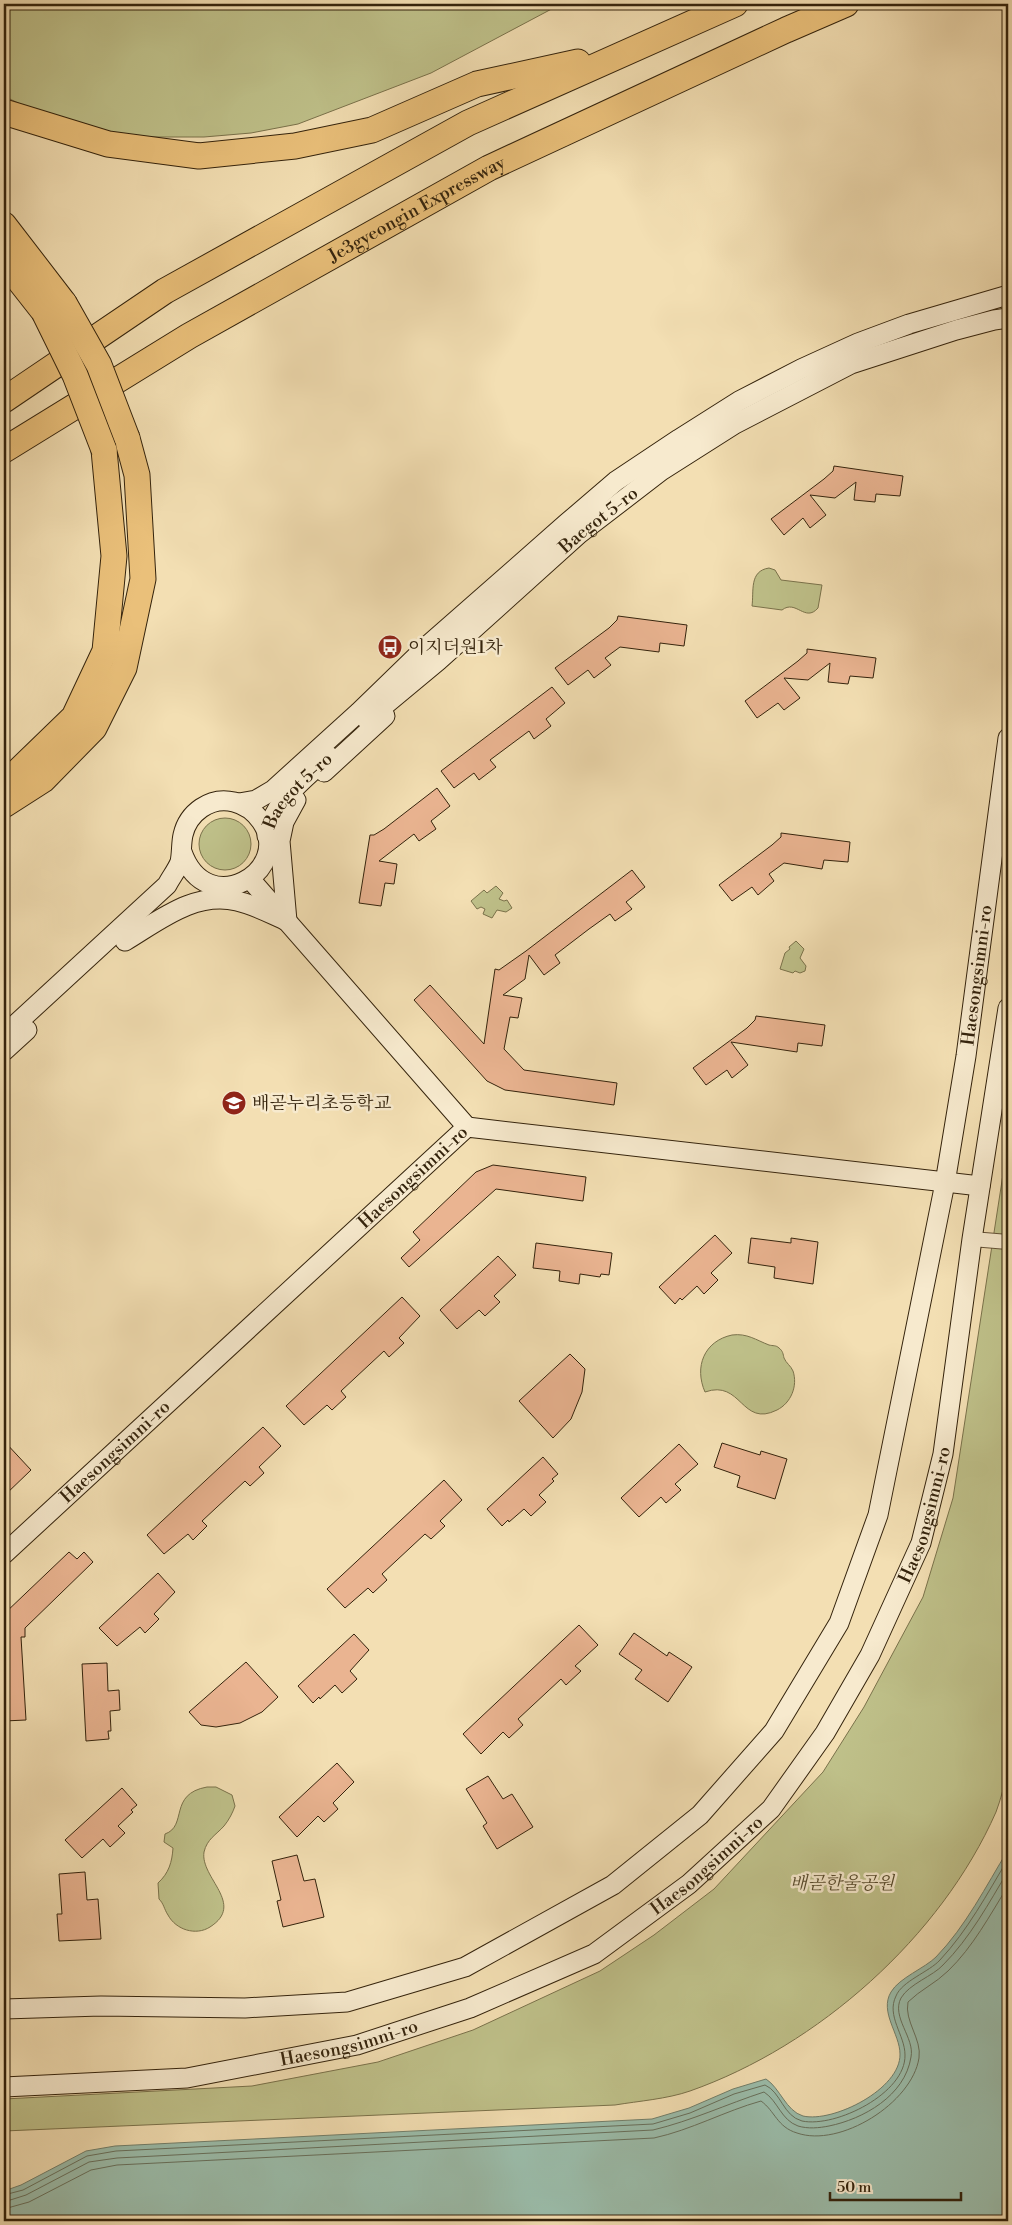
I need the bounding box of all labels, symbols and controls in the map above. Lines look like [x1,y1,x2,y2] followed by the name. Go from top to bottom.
[323,151,509,268] street label: Je3gyeongin Expressway
[553,482,643,559] street label: Baegot 5-ro
[377,634,403,660] bus stop icon: 이지더원1차
[408,636,503,659] place label: 이지더원1차
[258,748,337,833] street label: Baegot 5-ro
[956,903,998,1047] street label: Haesongsimni-ro
[221,1090,247,1116] school or university icon: 배곧누리초등학교
[252,1092,392,1115] place label: 배곧누리초등학교
[353,1121,473,1234] street label: Haesongsimni-ro
[55,1395,175,1509] street label: Haesongsimni-ro
[893,1445,956,1587] street label: Haesongsimni-ro
[646,1811,768,1921] street label: Haesongsimni-ro
[790,1872,896,1895] park label: 배곧한울공원
[278,2015,421,2072] street label: Haesongsimni-ro
[830,2170,961,2202] scale bar
[837,2178,871,2197] text: 50 m

